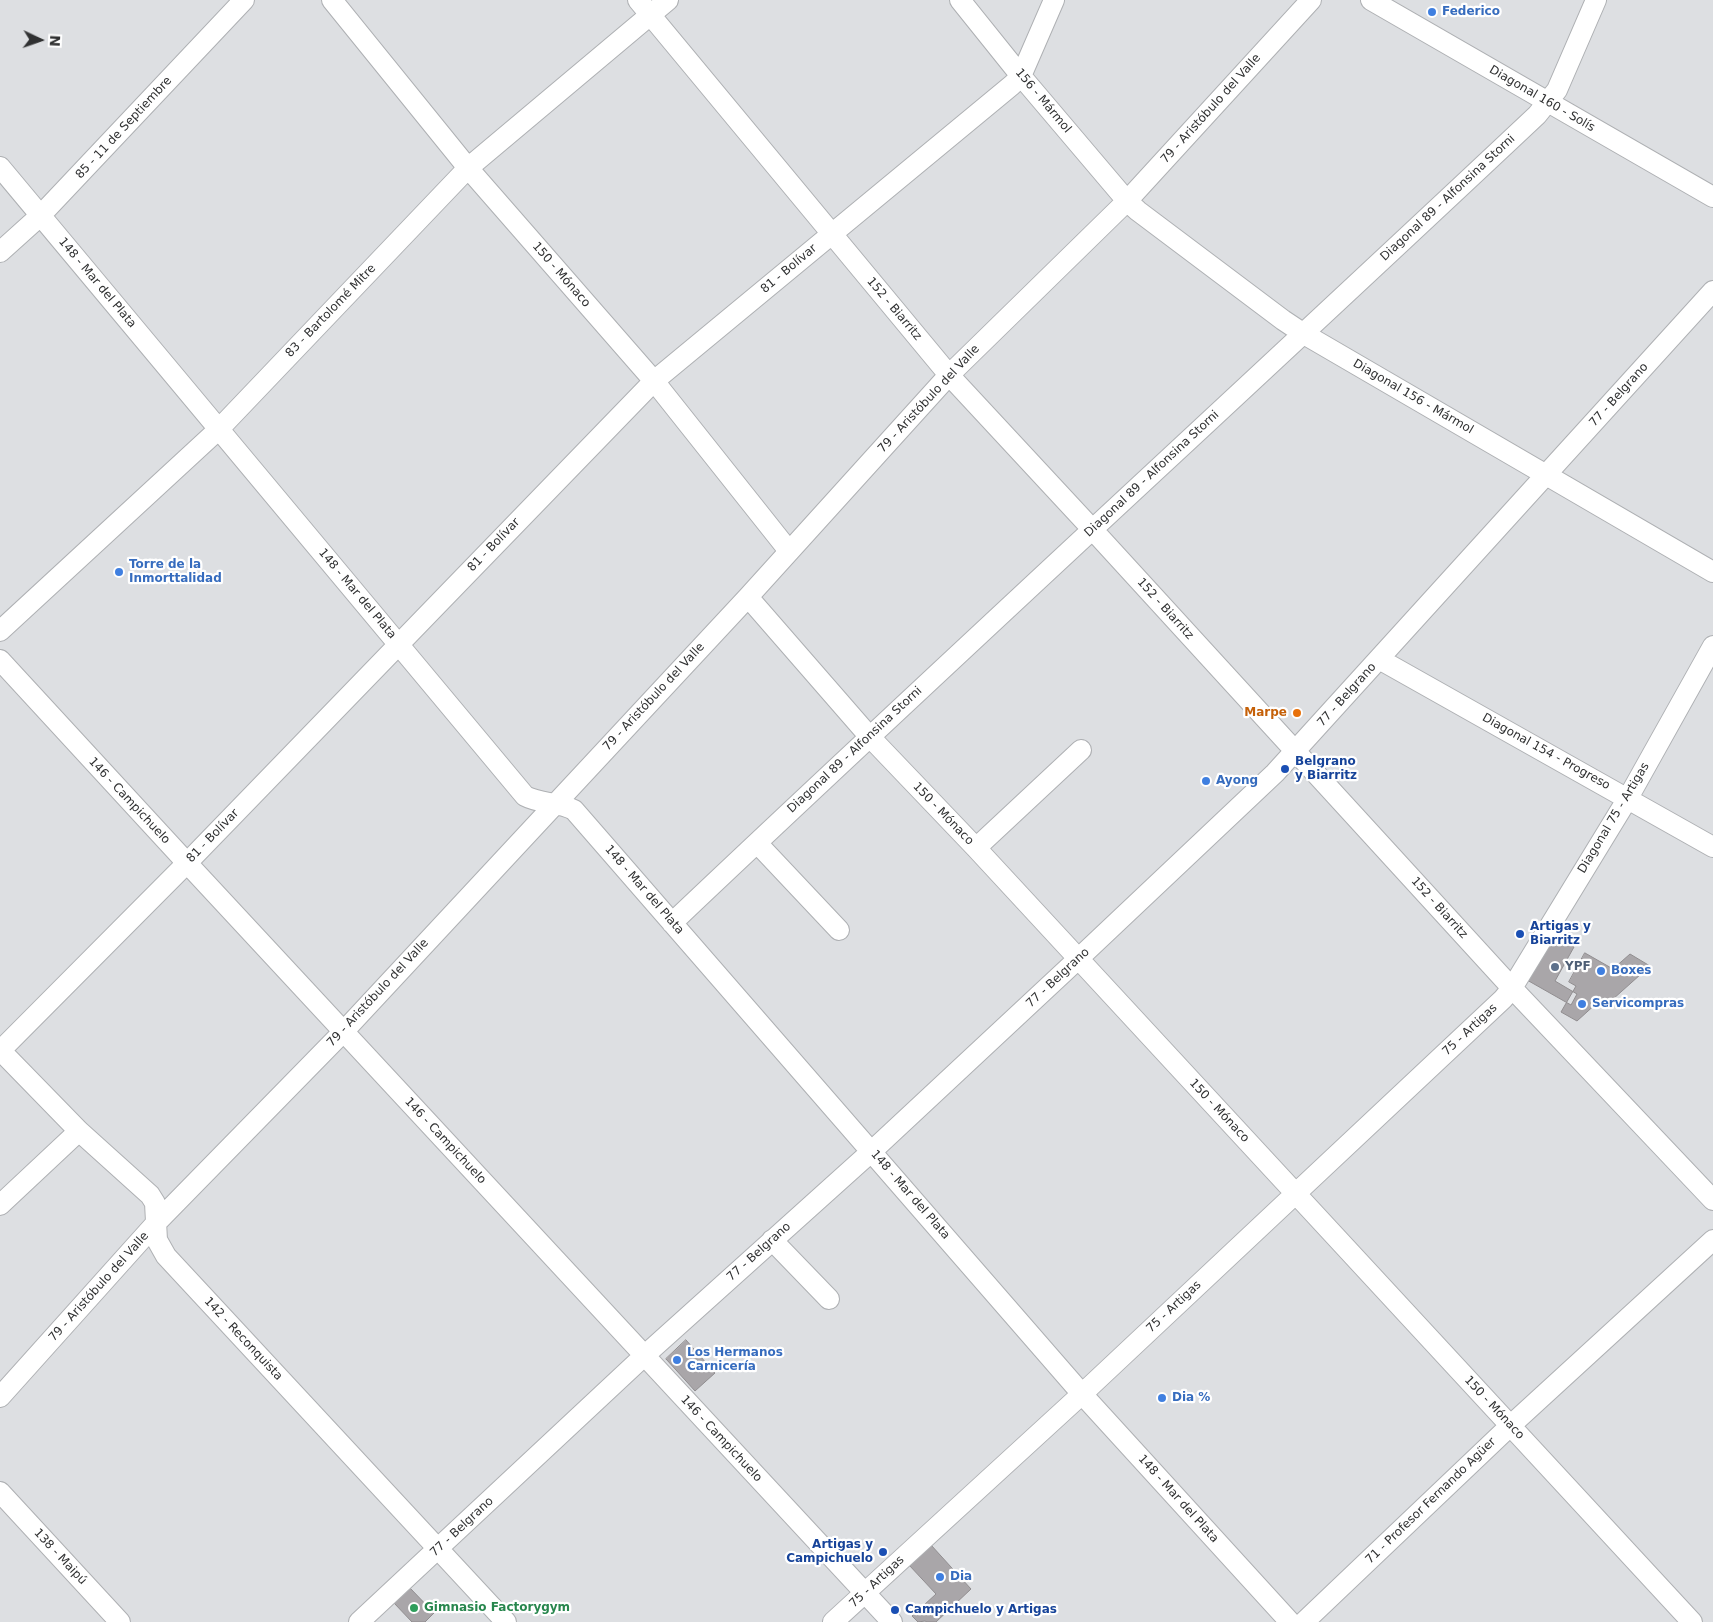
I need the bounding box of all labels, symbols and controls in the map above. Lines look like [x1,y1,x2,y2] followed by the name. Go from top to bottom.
[1442,5,1500,19] place label: Federico
[1426,6,1438,18] marker: Federico
[15,15,65,65] north arrow
[47,35,63,47] text: N
[1158,51,1264,167] street label: 79 - Aristóbulo del Valle
[1487,63,1597,135] street label: Diagonal 160 - Solís
[1012,66,1074,136] street label: 156 - Mármol
[73,74,175,182] street label: 85 - 11 de Septiembre
[1378,132,1518,264] street label: Diagonal 89 - Alfonsina Storni
[55,235,139,331] street label: 148 - Mar del Plata
[529,240,593,310] street label: 150 - Mónaco
[758,241,820,297] street label: 81 - Bolívar
[283,261,379,361] street label: 83 - Bartolomé Mitre
[863,275,925,343] street label: 152 - Biarritz
[875,342,983,456] street label: 79 - Aristóbulo del Valle
[1350,357,1476,437] street label: Diagonal 156 - Mármol
[1587,360,1651,430] street label: 77 - Belgrano
[1082,408,1222,540] street label: Diagonal 89 - Alfonsina Storni
[465,515,523,575] street label: 81 - Bolívar
[315,546,399,642] street label: 148 - Mar del Plata
[129,558,222,586] place label: Torre de la Inmorttalidad
[113,566,125,578] marker: Torre de la Inmorttalidad
[1134,575,1196,643] street label: 152 - Biarritz
[600,640,708,754] street label: 79 - Aristóbulo del Valle
[1315,660,1379,730] street label: 77 - Belgrano
[785,684,925,816] street label: Diagonal 89 - Alfonsina Storni
[1244,706,1287,720] place label: Marpe
[1291,707,1303,719] marker: Marpe
[1479,711,1613,793] street label: Diagonal 154 - Progreso
[85,755,173,847] street label: 146 - Campichuelo
[1295,755,1357,783] place label: Belgrano y Biarritz
[1575,760,1653,876] street label: Diagonal 75 - Artigas
[1279,763,1291,775] marker: Belgrano y Biarritz
[1216,774,1258,788] place label: Ayong
[1200,775,1212,787] marker: Ayong
[910,780,976,848] street label: 150 - Mónaco
[184,806,242,866] street label: 81 - Bolívar
[601,842,687,938] street label: 148 - Mar del Plata
[1408,874,1470,942] street label: 152 - Biarritz
[1530,920,1591,948] place label: Artigas y Biarritz
[1514,928,1526,940] marker: Artigas y Biarritz
[324,936,432,1050] street label: 79 - Aristóbulo del Valle
[1023,945,1093,1011] street label: 77 - Belgrano
[1565,960,1591,974] place label: YPF
[1549,961,1561,973] marker: YPF
[1611,964,1651,978] place label: Boxes
[1595,965,1607,977] marker: Boxes
[1592,997,1684,1011] place label: Servicompras
[1576,998,1588,1010] marker: Servicompras
[1440,1001,1500,1059] street label: 75 - Artigas
[1186,1076,1252,1146] street label: 150 - Mónaco
[401,1095,489,1187] street label: 146 - Campichuelo
[867,1147,953,1243] street label: 148 - Mar del Plata
[724,1220,794,1284] street label: 77 - Belgrano
[46,1229,152,1345] street label: 79 - Aristóbulo del Valle
[1144,1278,1204,1336] street label: 75 - Artigas
[201,1294,285,1384] street label: 142 - Reconquista
[687,1346,783,1374] place label: Los Hermanos Carnicería
[671,1354,683,1366] marker: Los Hermanos Carnicería
[1461,1373,1527,1443] street label: 150 - Mónaco
[1172,1391,1210,1405] place label: Dia %
[1156,1392,1168,1404] marker: Dia %
[677,1393,765,1485] street label: 146 - Campichuelo
[1363,1435,1499,1567] street label: 71 - Profesor Fernando Agüer
[1135,1452,1221,1546] street label: 148 - Mar del Plata
[427,1494,497,1560] street label: 77 - Belgrano
[30,1526,90,1588] street label: 138 - Maipú
[786,1538,873,1566] place label: Artigas y Campichuelo
[877,1546,889,1558] marker: Artigas y Campichuelo
[847,1553,907,1611] street label: 75 - Artigas
[950,1570,972,1584] place label: Dia
[934,1571,946,1583] marker: Dia
[424,1601,570,1615] place label: Gimnasio Factorygym
[408,1602,420,1614] marker: Gimnasio Factorygym
[905,1603,1057,1617] place label: Campichuelo y Artigas
[889,1604,901,1616] marker: Campichuelo y Artigas

